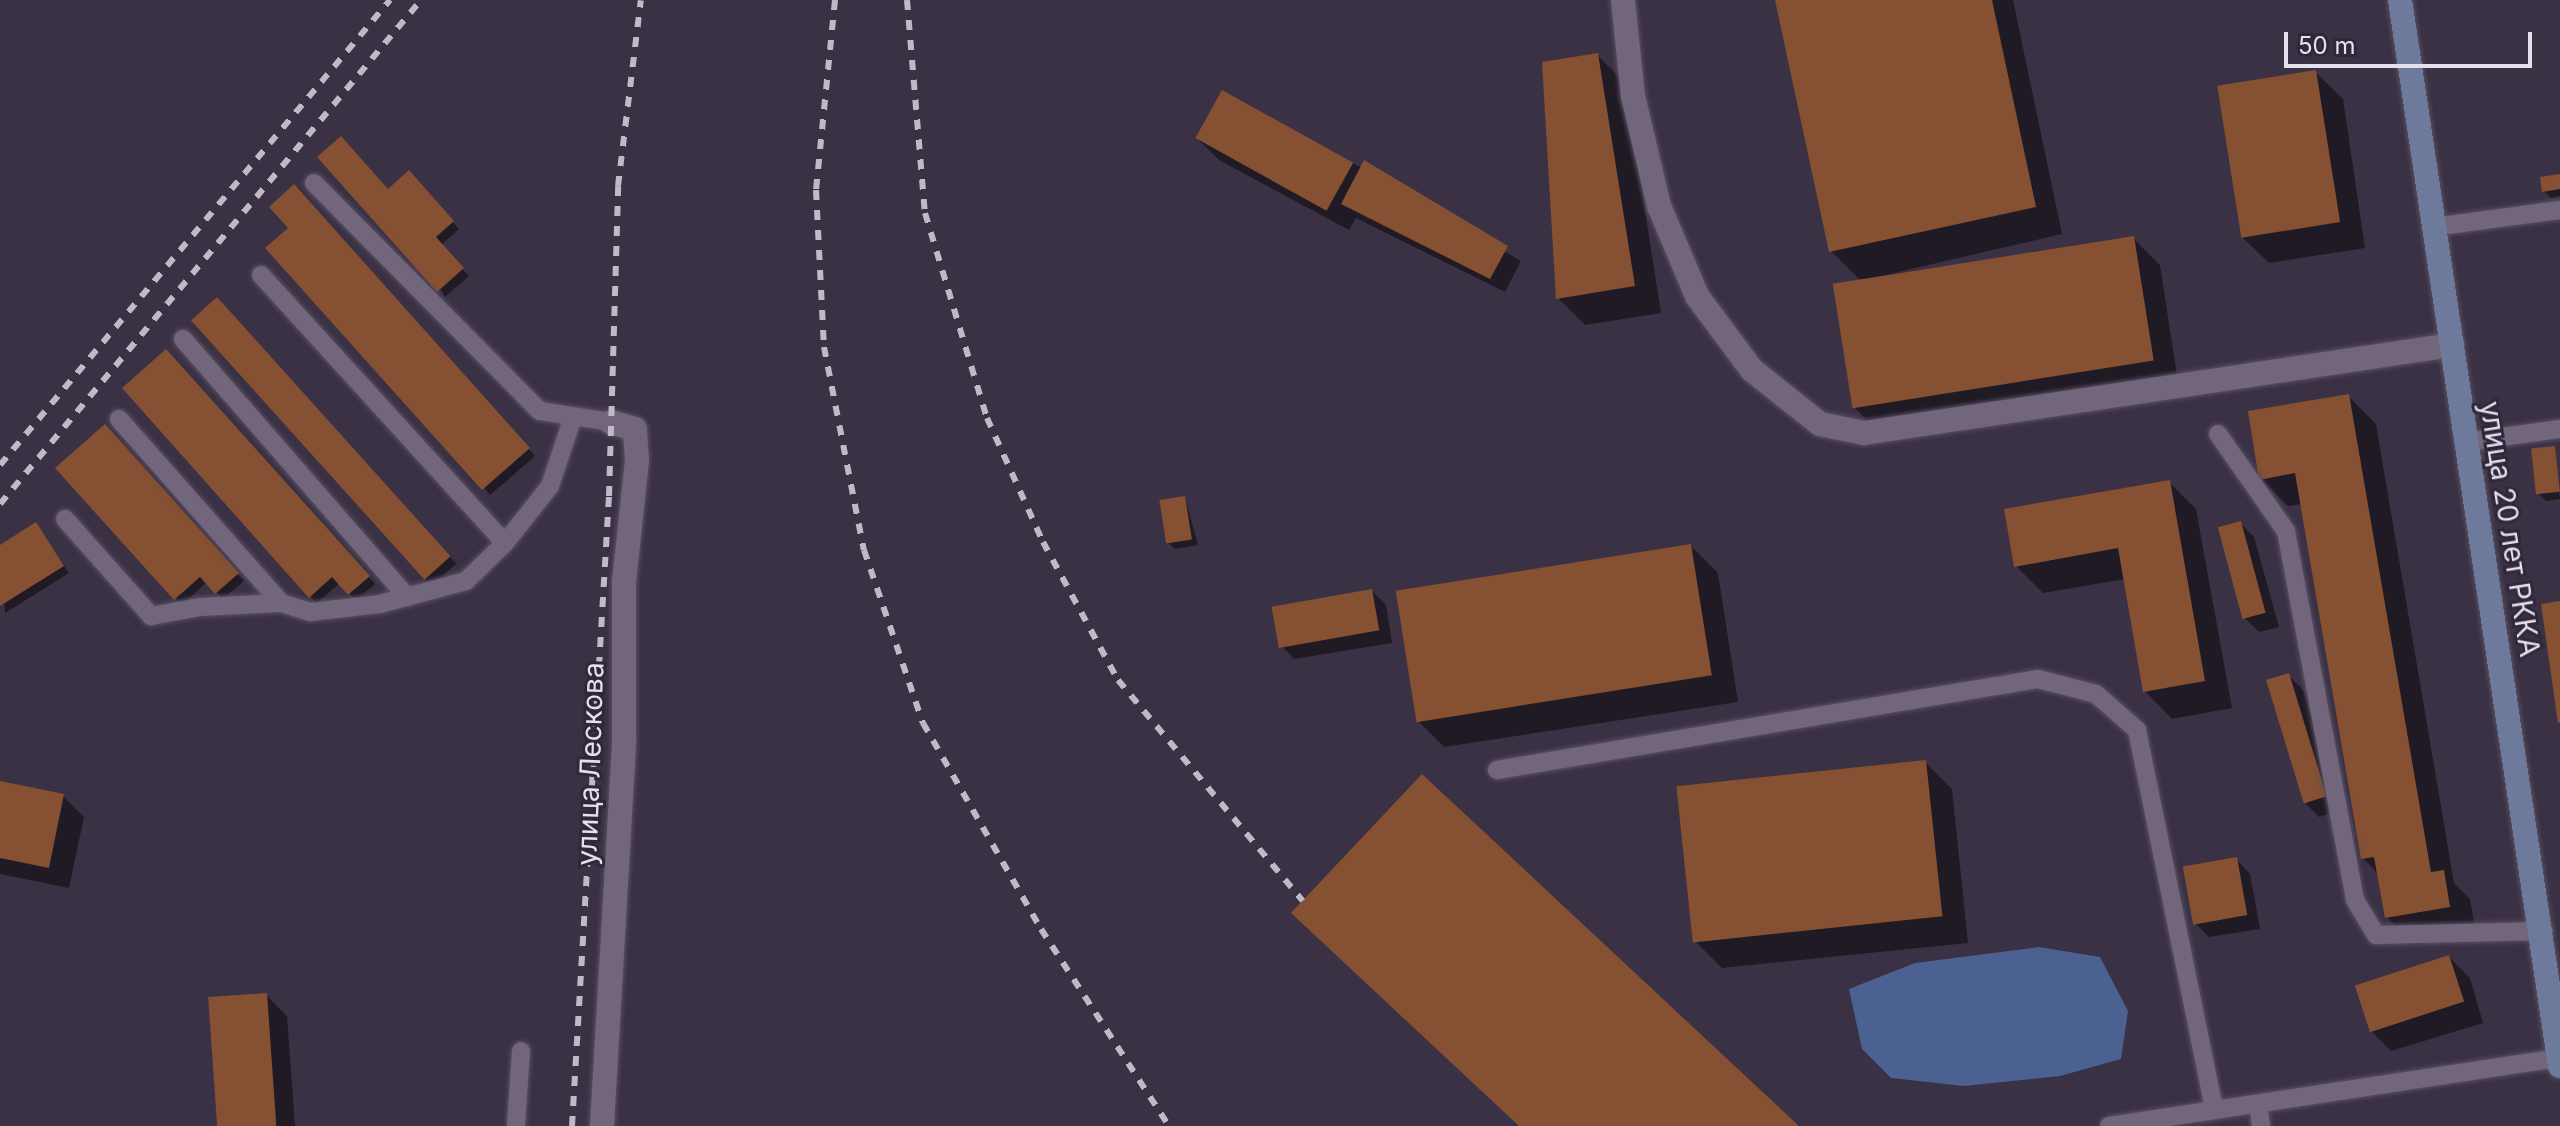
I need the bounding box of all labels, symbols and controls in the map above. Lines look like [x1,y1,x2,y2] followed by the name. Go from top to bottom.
[2288,16,2536,66] scale bar
[2298,31,2356,60] text: 50 m
[2473,399,2547,659] street label: улица 20 лет РККА
[570,662,610,866] street label: улица Лескова

